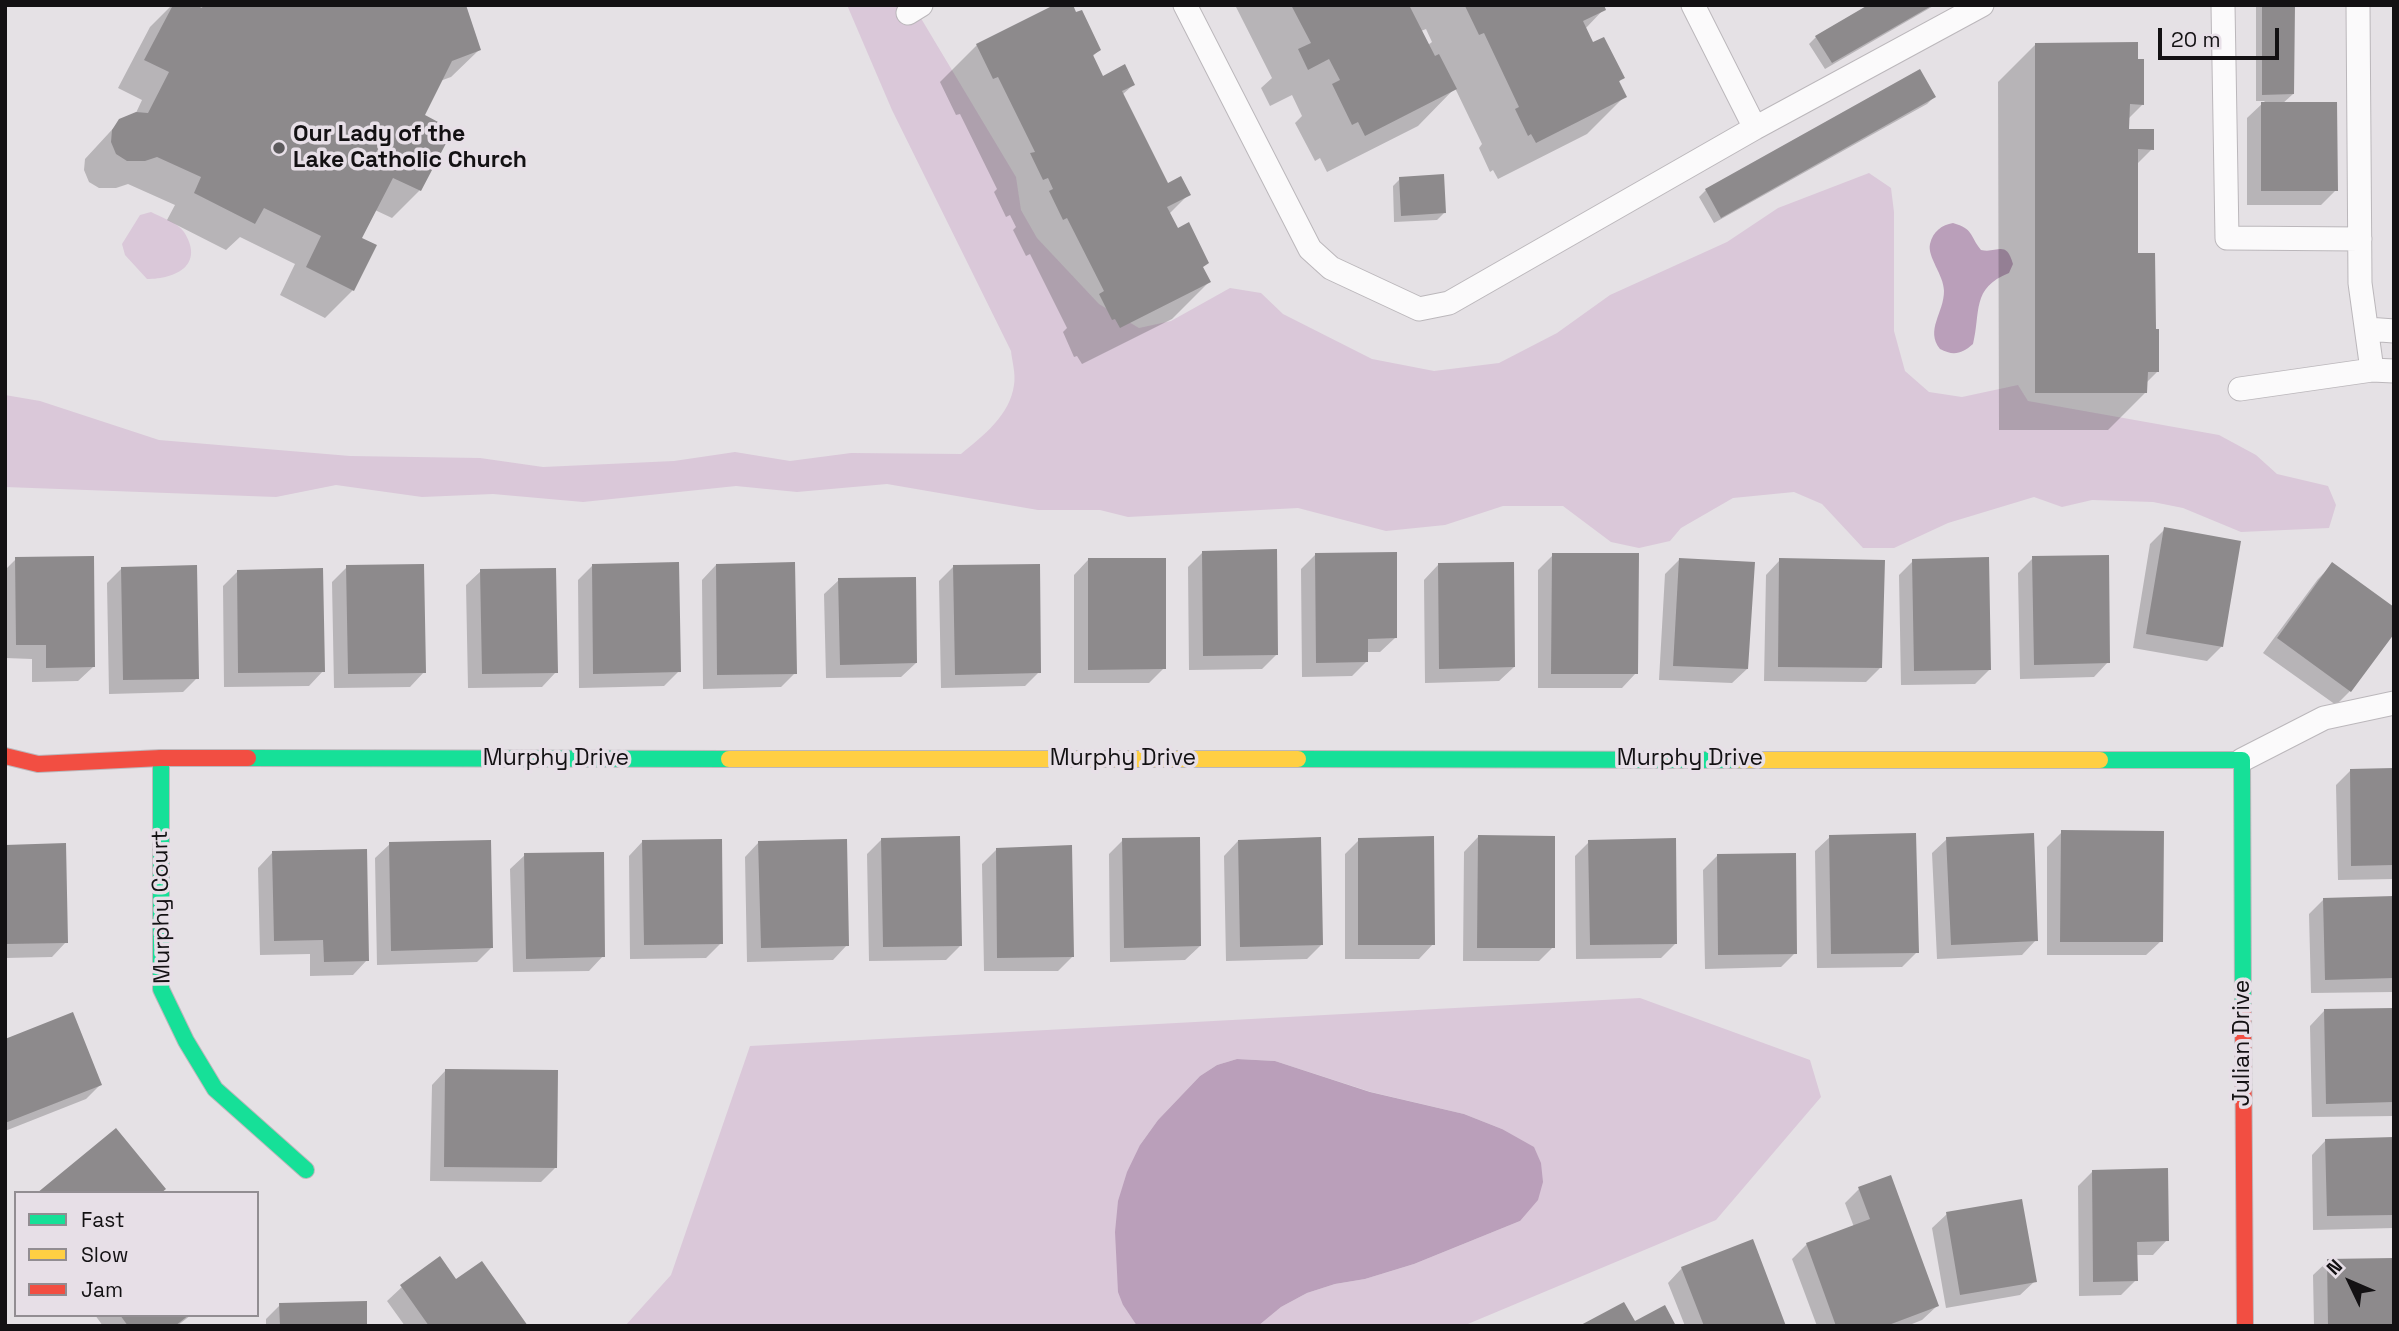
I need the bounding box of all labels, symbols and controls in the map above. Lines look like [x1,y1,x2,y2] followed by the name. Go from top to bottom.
[2161,14,2282,58] scale bar
[2171,26,2221,53] text: 20 m
[293,121,527,175] place label: Our Lady of the Lake Catholic Church
[271,140,287,156] marker: Our Lady of the Lake Catholic Church
[483,745,629,773] street label: Murphy Drive
[1050,745,1196,773] street label: Murphy Drive
[1617,745,1763,773] street label: Murphy Drive
[147,830,177,984] street label: Murphy Court
[2229,980,2257,1106] street label: Julian Drive
[14,1191,259,1317] legend
[81,1206,125,1233] text: Fast
[81,1241,129,1268] text: Slow
[2315,1247,2385,1317] north arrow
[2321,1254,2348,1280] text: N
[81,1276,123,1303] text: Jam

